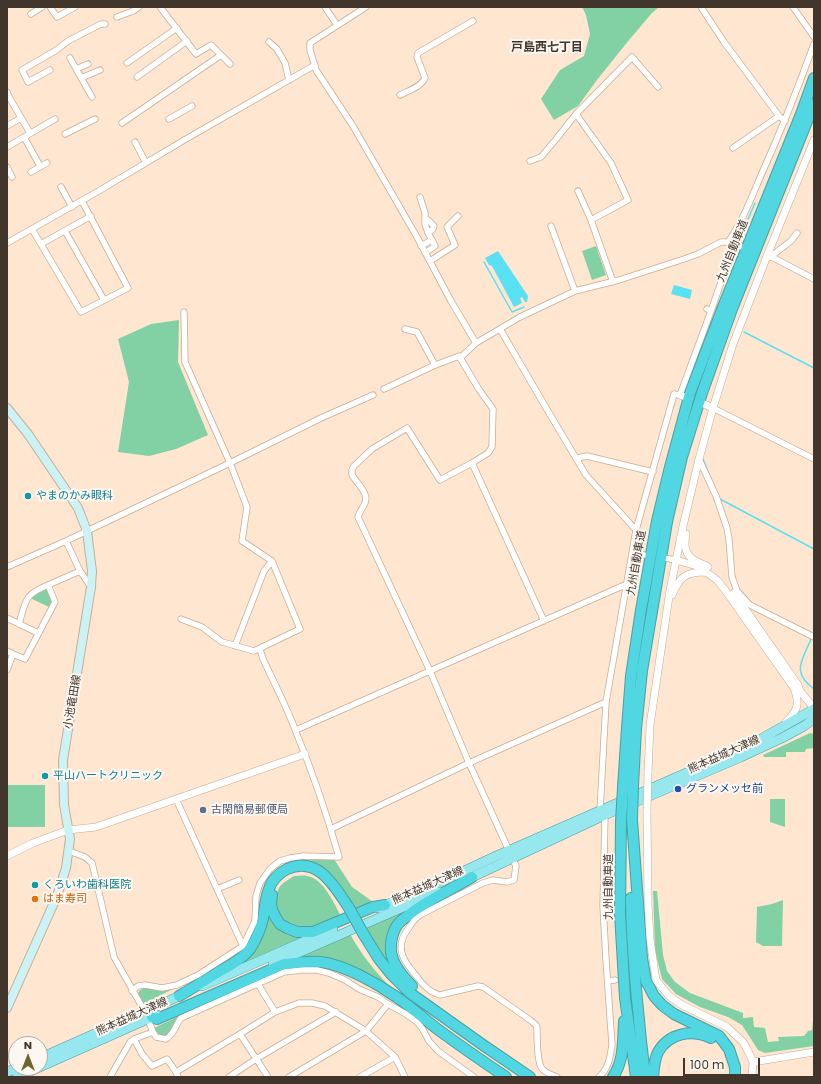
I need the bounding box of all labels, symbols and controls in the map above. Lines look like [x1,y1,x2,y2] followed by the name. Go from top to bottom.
[511,41,583,55] district label: 戸島西七丁目
[715,218,751,284] street label: 九州自動車道
[36,489,113,503] place label: やまのかみ眼科
[23,491,33,501] marker: やまのかみ眼科
[625,529,649,597] street label: 九州自動車道
[62,674,84,730] street label: 小池竜田線
[686,733,762,777] street label: 熊本益城大津線
[53,769,163,783] place label: 平山ハートクリニック
[40,771,50,781] marker: 平山ハートクリニック
[686,782,763,796] place label: グランメッセ前
[673,784,683,794] marker: グランメッセ前
[211,803,288,817] place label: 古閑簡易郵便局
[198,805,208,815] marker: 古閑簡易郵便局
[602,854,616,920] street label: 九州自動車道
[390,864,466,908] street label: 熊本益城大津線
[43,878,131,892] place label: くろいわ歯科医院
[30,880,40,890] marker: くろいわ歯科医院
[43,892,87,906] place label: はま寿司
[30,894,40,904] marker: はま寿司
[94,995,170,1039] street label: 熊本益城大津線
[8,1036,48,1076] north arrow
[24,1037,32,1053] text: N
[685,1050,762,1076] scale bar
[690,1056,724,1073] text: 100 m

